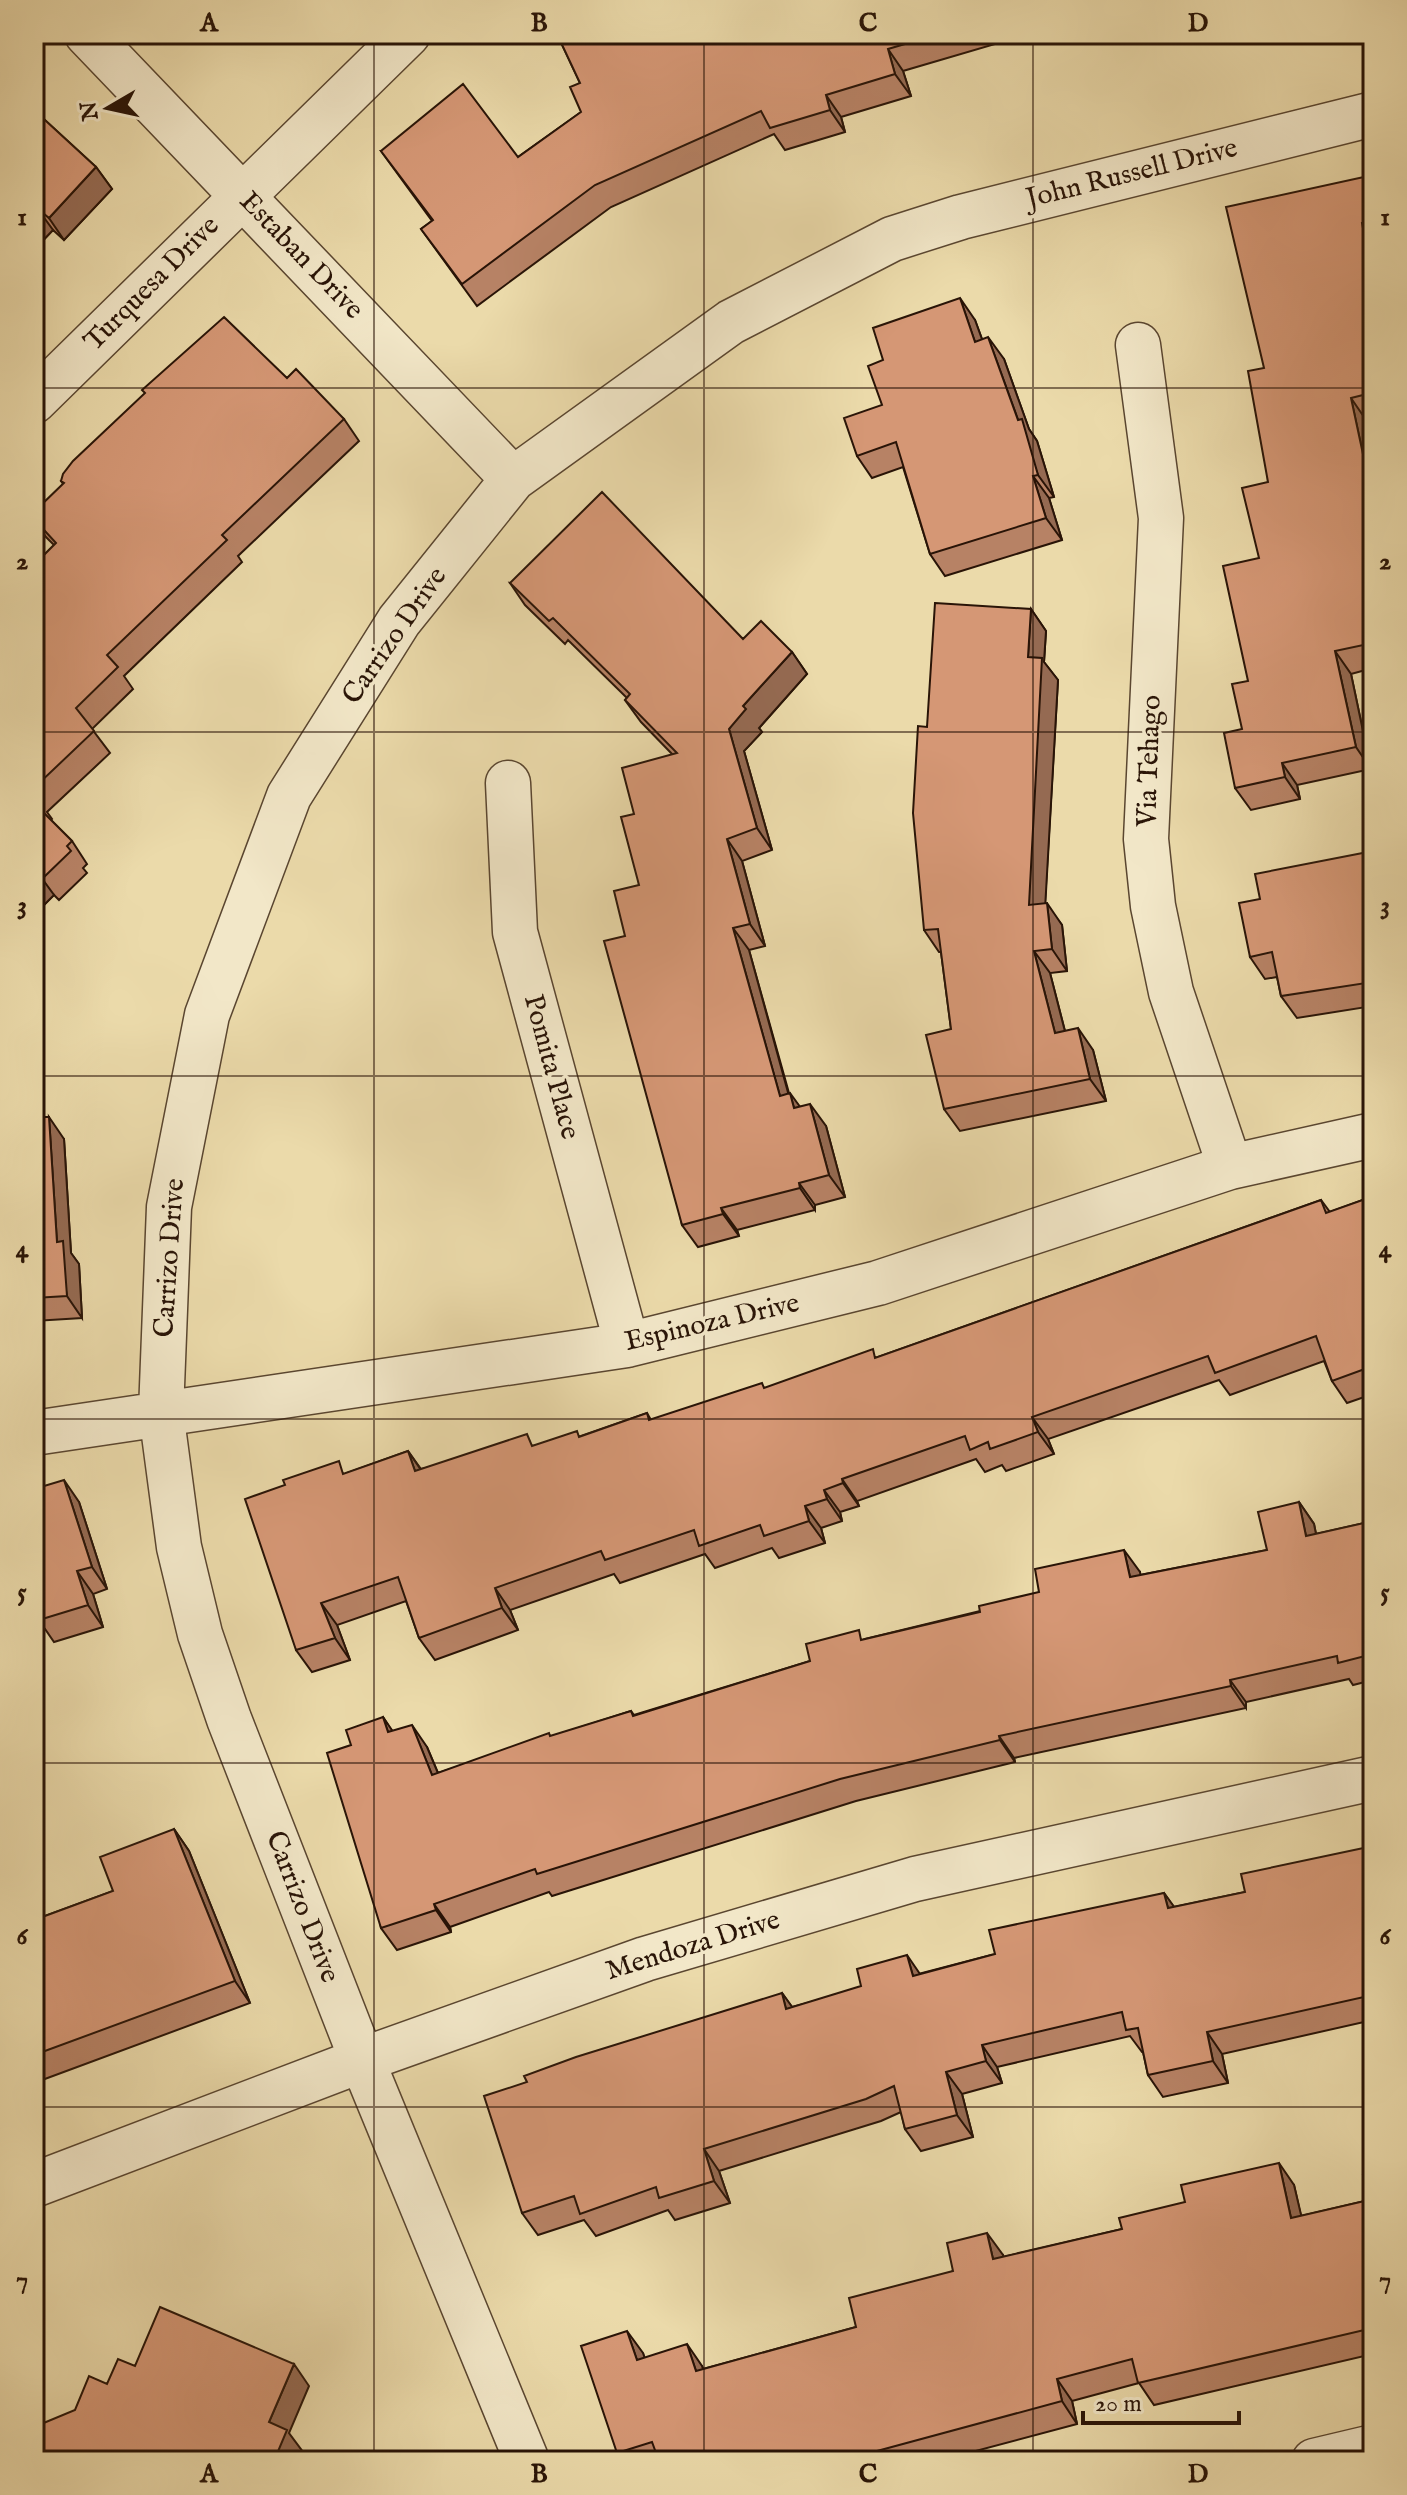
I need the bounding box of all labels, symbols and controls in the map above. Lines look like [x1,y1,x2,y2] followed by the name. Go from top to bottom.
[199,7,219,40] text: A
[530,7,548,40] text: B
[859,7,878,40] text: C
[1188,7,1209,40] text: D
[68,68,148,148] north arrow
[75,99,106,123] text: N
[1020,131,1241,218] street label: John Russell Drive
[231,185,371,327] street label: Estaban Drive
[17,201,27,234] text: 1
[1380,201,1390,234] text: 1
[77,209,227,359] street label: Turquesa Drive
[16,545,28,578] text: 2
[1379,545,1391,578] text: 2
[335,560,455,711] street label: Carrizo Drive
[1130,694,1170,829] street label: Via Tehago
[17,889,27,922] text: 3
[1380,889,1390,922] text: 3
[515,991,587,1143] street label: Pomita Place
[147,1177,193,1339] street label: Carrizo Drive
[16,1233,30,1266] text: 4
[1379,1233,1393,1266] text: 4
[621,1286,803,1360] street label: Espinoza Drive
[17,1576,27,1609] text: 5
[1380,1576,1390,1609] text: 5
[257,1826,347,1988] street label: Carrizo Drive
[602,1903,784,1989] street label: Mendoza Drive
[17,1920,29,1953] text: 6
[1380,1920,1392,1953] text: 6
[16,2264,28,2297] text: 7
[1379,2264,1391,2297] text: 7
[1083,2375,1239,2425] scale bar
[1095,2389,1142,2420] text: 20 m
[199,2458,219,2491] text: A
[530,2458,548,2491] text: B
[859,2458,878,2491] text: C
[1188,2458,1209,2491] text: D

